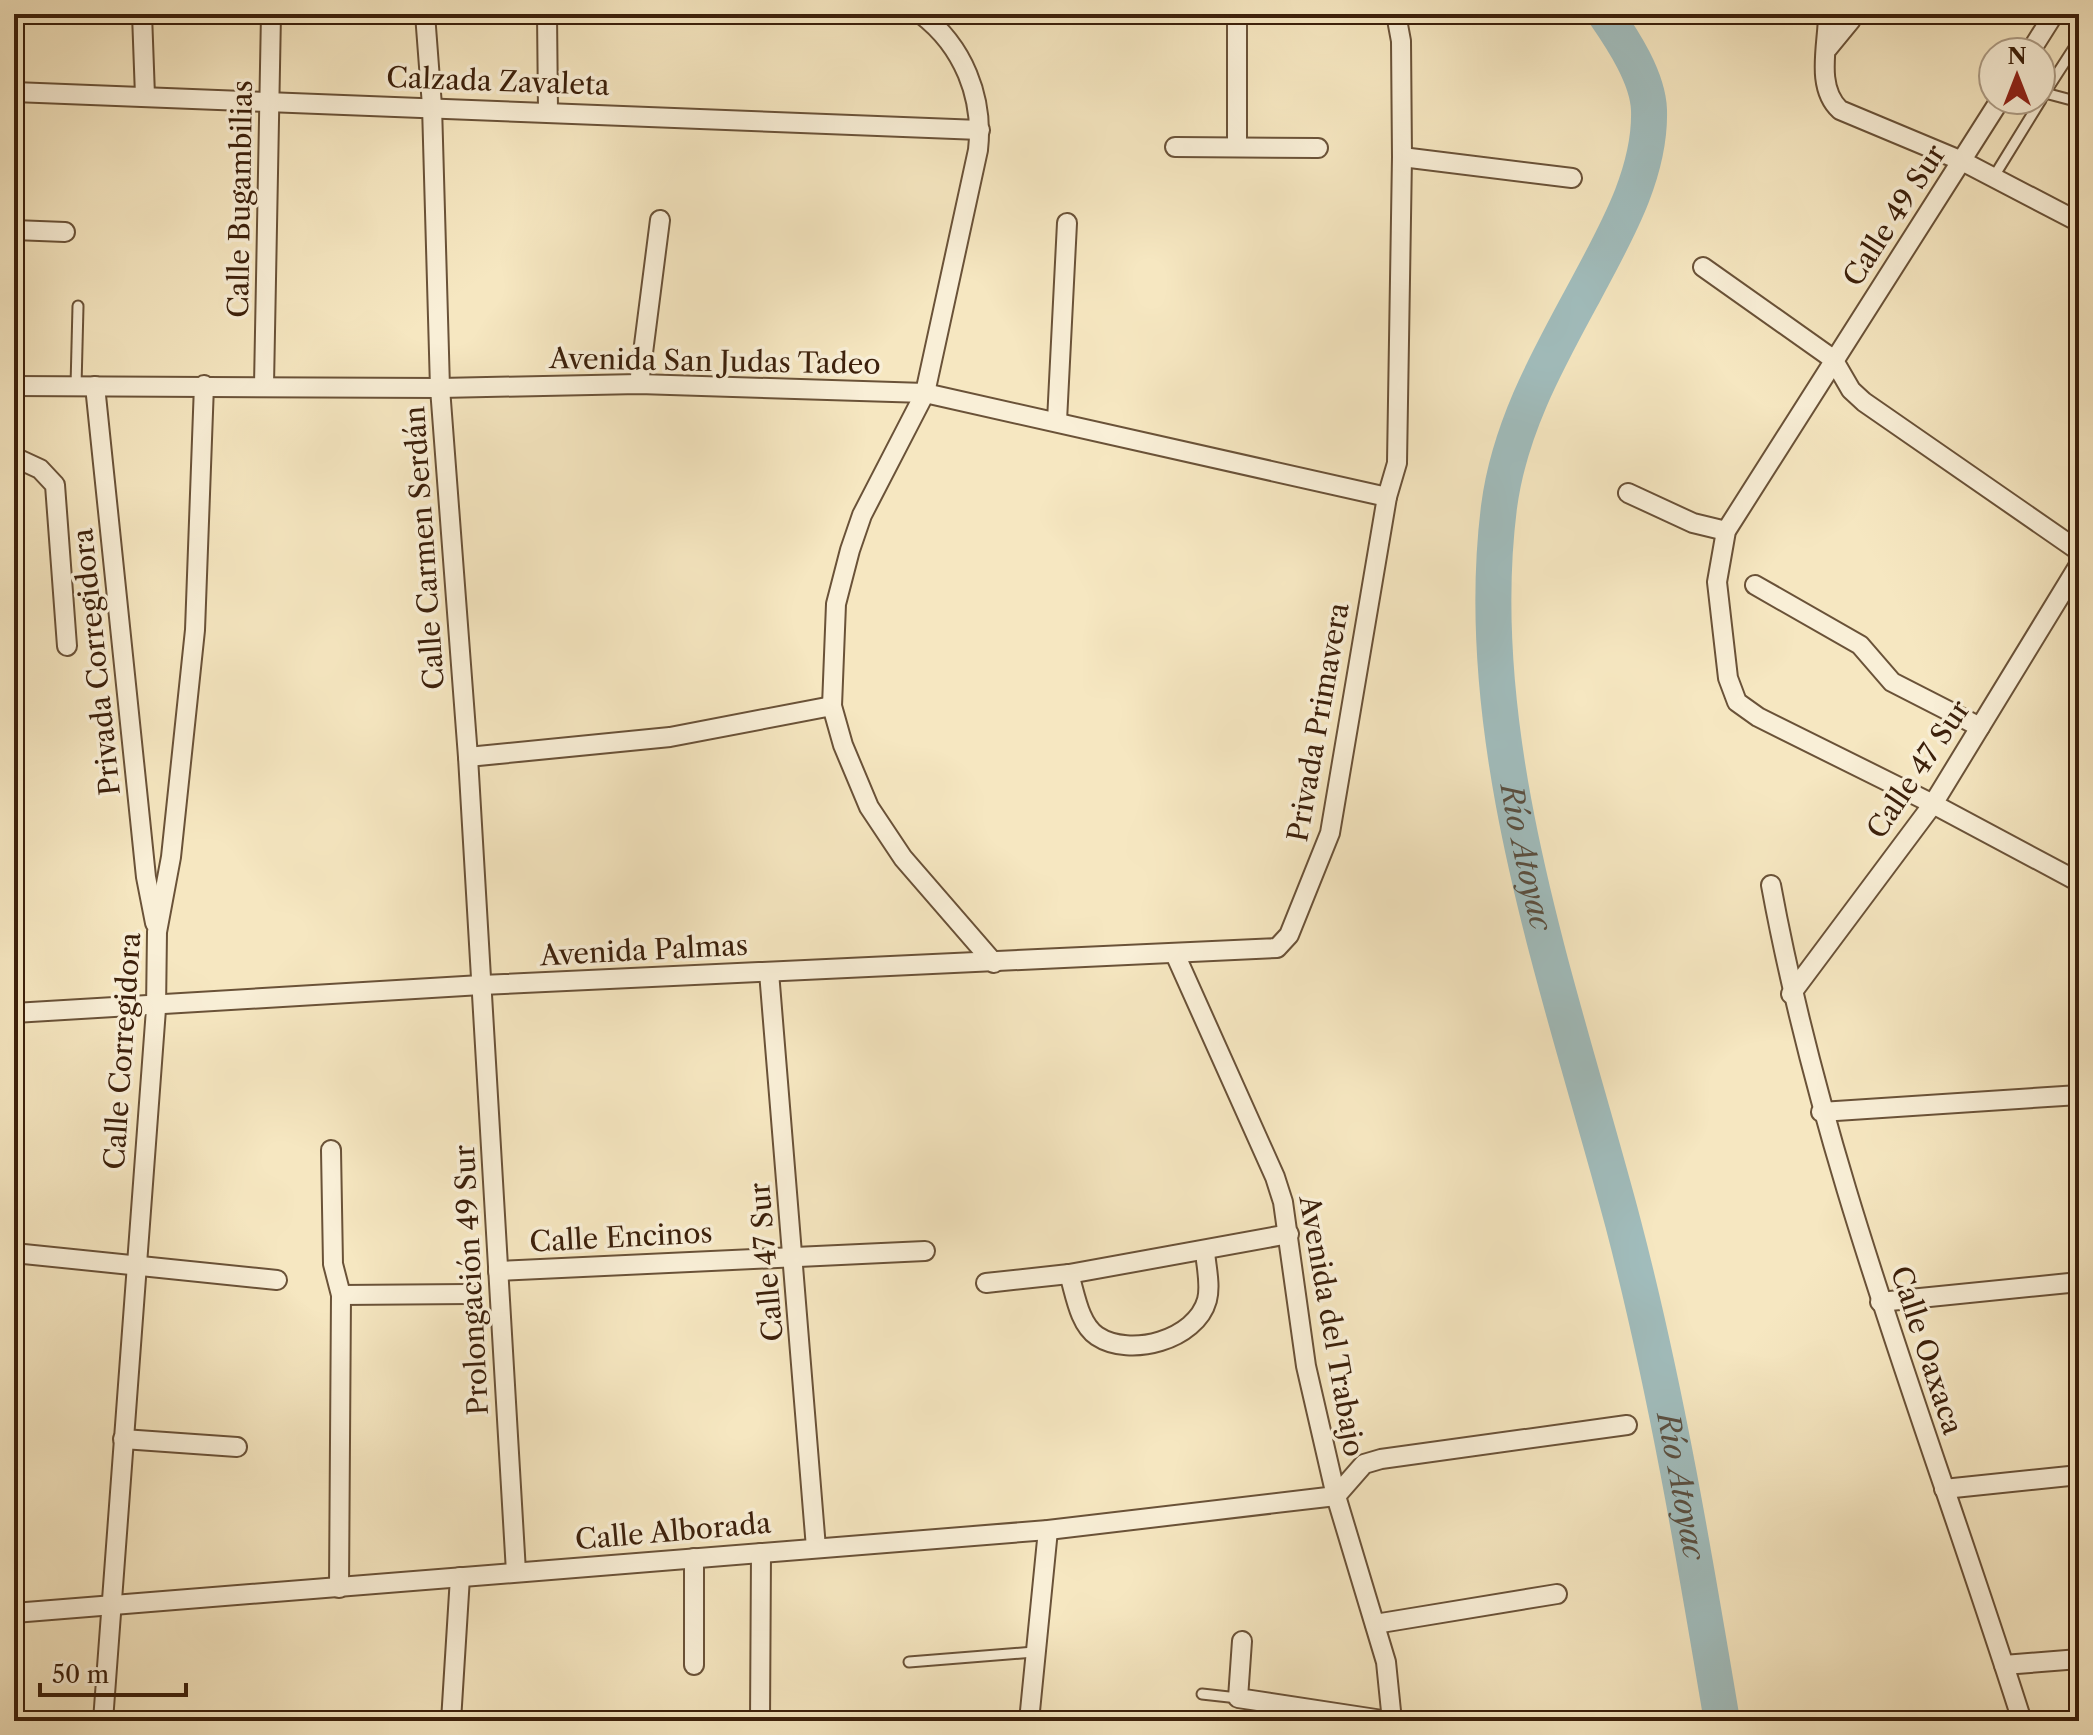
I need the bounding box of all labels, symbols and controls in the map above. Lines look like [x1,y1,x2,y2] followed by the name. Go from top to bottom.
[1977,36,2057,116] north arrow
[2007,43,2027,70] text: N
[386,60,611,102] street label: Calzada Zavaleta
[221,80,259,318] street label: Calle Bugambilias
[1836,138,1952,292] street label: Calle 49 Sur
[548,341,881,381] street label: Avenida San Judas Tadeo
[397,405,451,691] street label: Calle Carmen Serdán
[65,527,127,797] street label: Privada Corregidora
[1280,600,1356,844] street label: Privada Primavera
[1859,693,1977,845] street label: Calle 47 Sur
[1492,779,1561,935] water label: Río Atoyac
[538,928,749,972] street label: Avenida Palmas
[97,931,147,1171] street label: Calle Corregidora
[447,1144,495,1416] street label: Prolongación 49 Sur
[742,1181,790,1343] street label: Calle 47 Sur
[1292,1192,1372,1459] street label: Avenida del Trabajo
[529,1215,713,1259] street label: Calle Encinos
[1884,1262,1970,1439] street label: Calle Oaxaca
[1649,1407,1713,1563] water label: Río Atoyac
[574,1505,773,1556] street label: Calle Alborada
[40,1647,186,1697] scale bar
[52,1660,109,1689] text: 50 m

